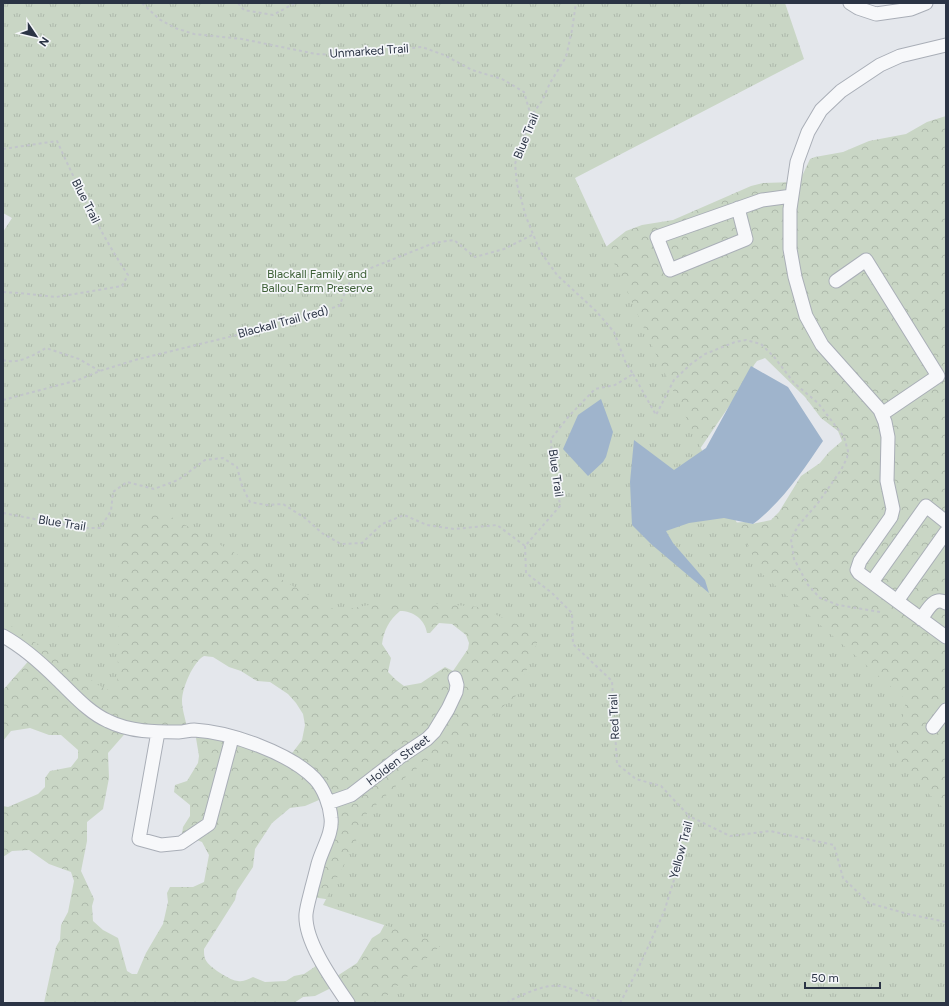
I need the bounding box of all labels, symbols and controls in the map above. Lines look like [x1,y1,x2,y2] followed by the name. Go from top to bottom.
[16,16,56,56] north arrow
[36,34,52,49] text: N
[329,41,409,61] street label: Unmarked Trail
[511,111,541,161] street label: Blue Trail
[69,177,103,225] street label: Blue Trail
[261,267,373,295] park label: Blackall Family and Ballou Farm Preserve
[236,303,330,341] street label: Blackall Trail (red)
[546,448,566,498] street label: Blue Trail
[37,512,87,534] street label: Blue Trail
[606,694,622,740] street label: Red Trail
[364,731,433,788] street label: Holden Street
[667,820,695,880] street label: Yellow Trail
[805,964,880,990] scale bar
[811,971,839,985] text: 50 m

